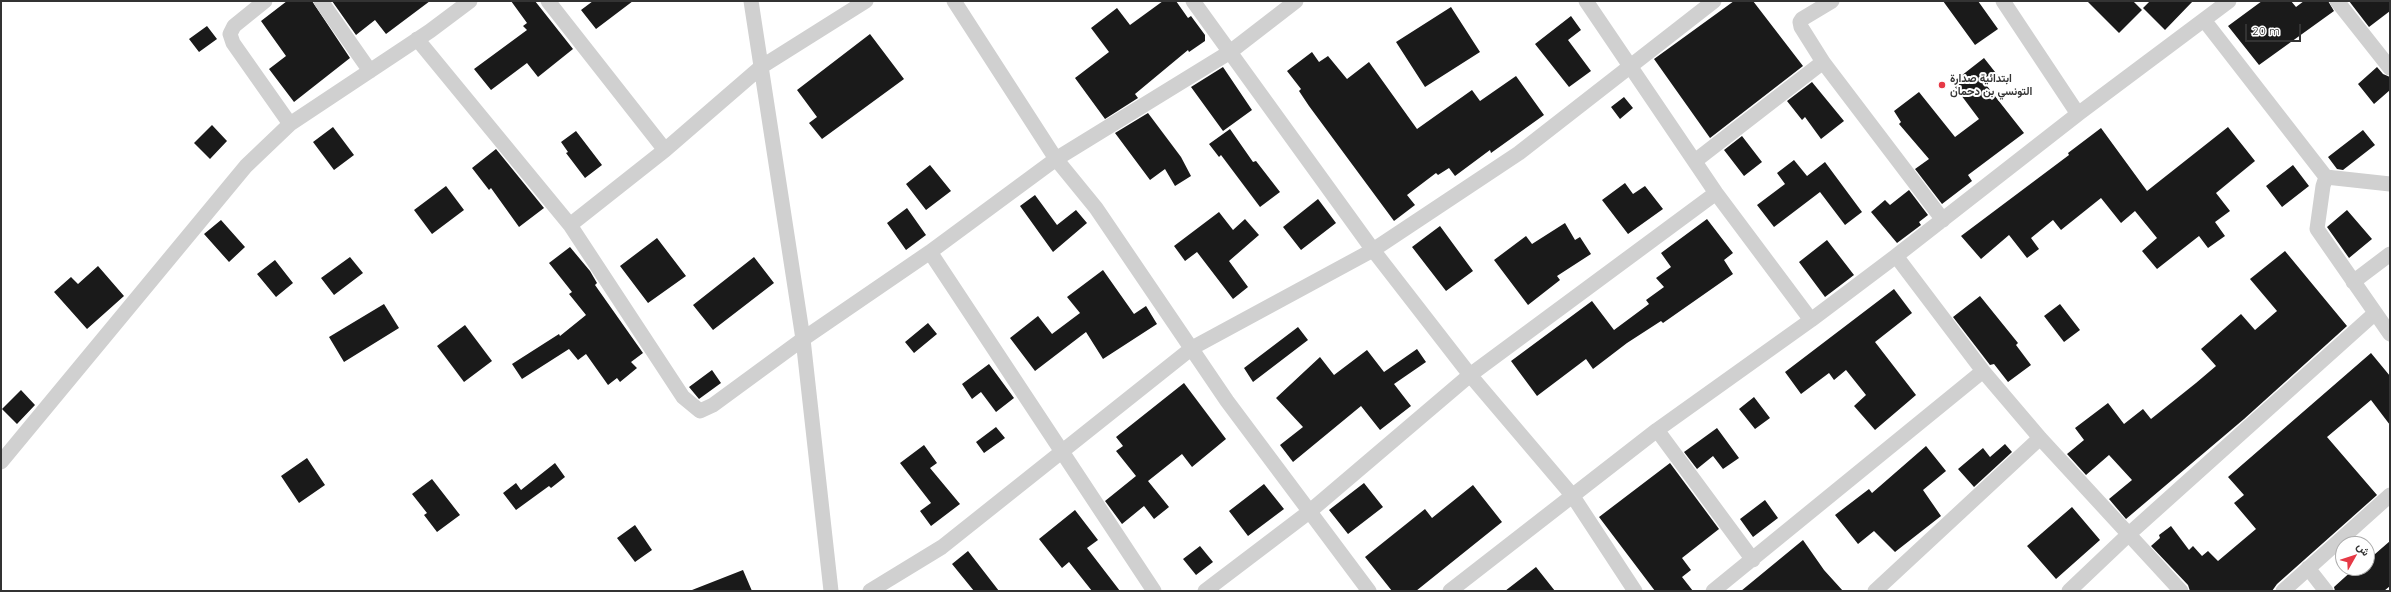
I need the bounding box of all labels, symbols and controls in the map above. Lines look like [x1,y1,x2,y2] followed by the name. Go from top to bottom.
[2247,16,2303,42] scale bar
[2252,23,2280,38] text: 20 m
[1950,72,2032,98] place label: ابتدائية صدارة التونسي بن دحمان
[1937,80,1947,90] marker: ابتدائية صدارة التونسي بن دحمان
[2335,536,2375,576] north arrow
[2354,540,2373,559] text: ش

